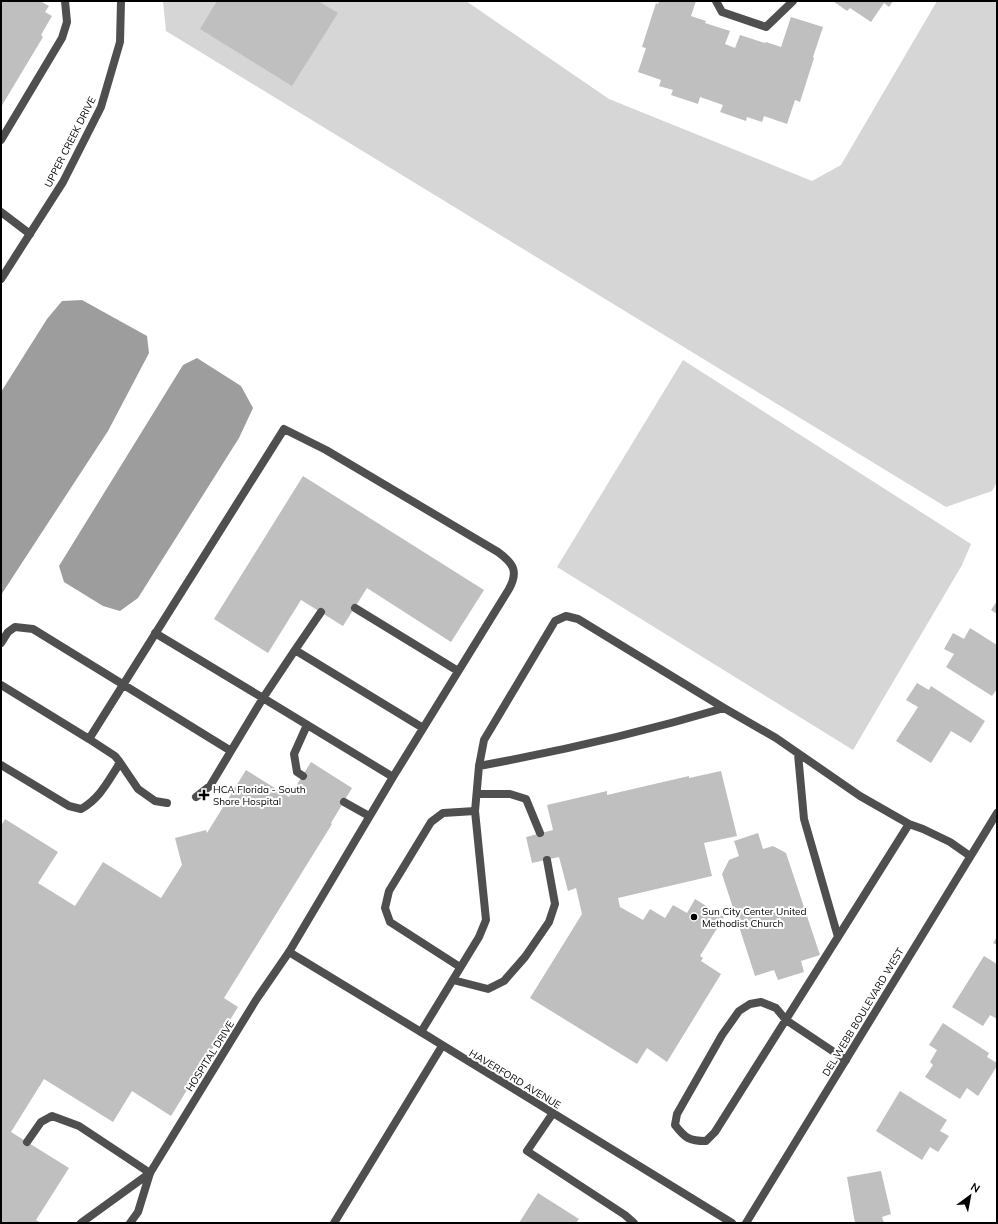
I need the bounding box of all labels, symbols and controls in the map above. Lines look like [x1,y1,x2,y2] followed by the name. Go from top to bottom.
[41,94,99,190] street label: UPPER CREEK DRIVE
[213,783,306,808] place label: HCA Florida - South Shore Hospital
[198,789,210,801] marker: HCA Florida - South Shore Hospital
[702,905,807,930] place label: Sun City Center United Methodist Church
[689,912,699,922] marker: Sun City Center United Methodist Church
[819,945,907,1079] street label: DEL WEBB BOULEVARD WEST
[183,1018,237,1094] street label: HOSPITAL DRIVE
[467,1046,563,1112] street label: HAVERFORD AVENUE
[950,1176,990,1216] north arrow
[968,1179,983,1196] text: N

